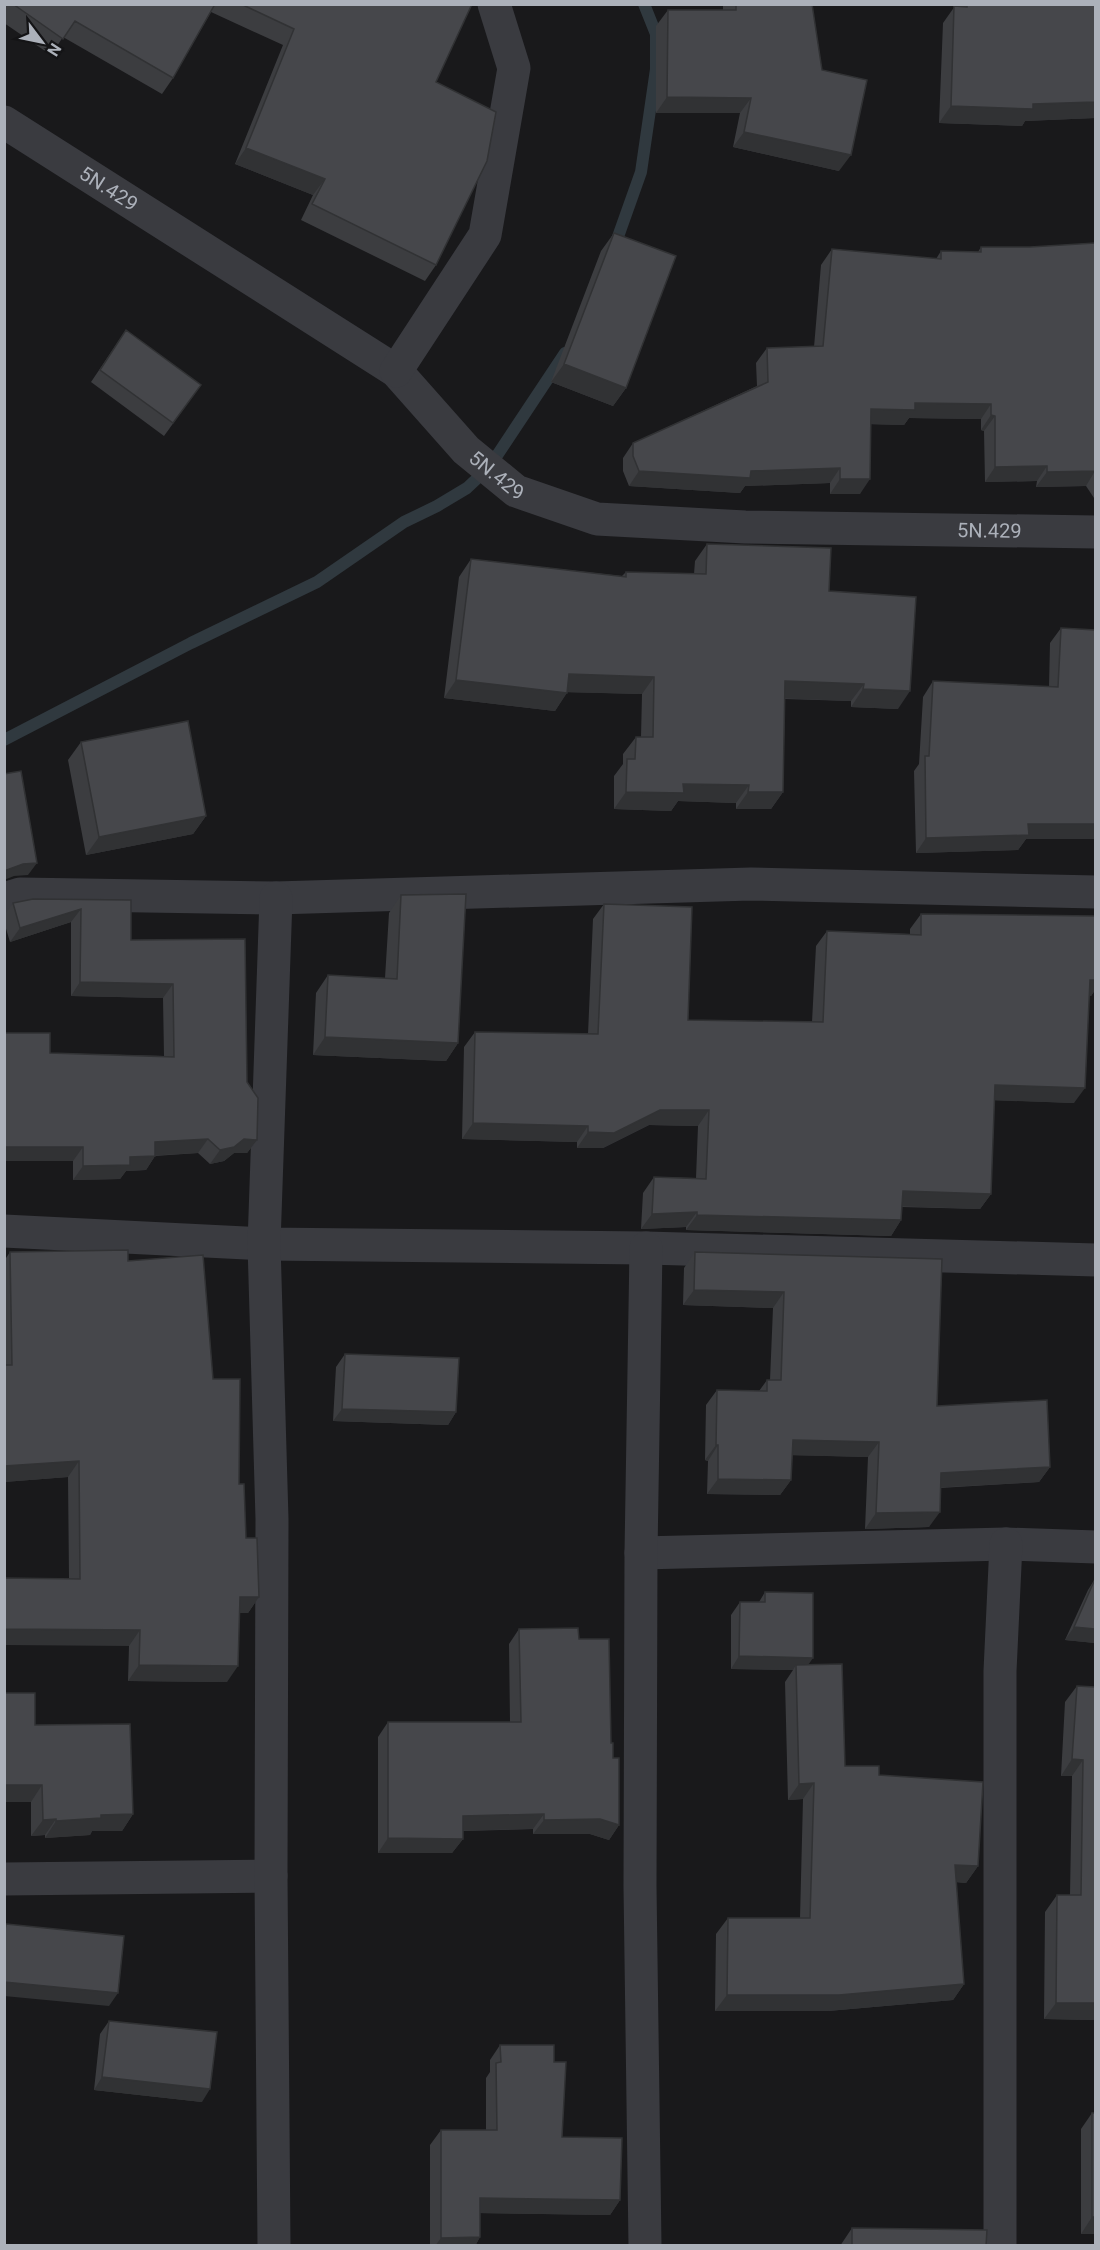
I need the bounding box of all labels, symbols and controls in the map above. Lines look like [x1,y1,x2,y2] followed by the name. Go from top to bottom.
[12,12,72,72] north arrow
[43,40,65,60] text: N
[75,161,142,216] street label: 5N.429
[464,446,527,505] street label: 5N.429
[957,518,1022,543] street label: 5N.429

